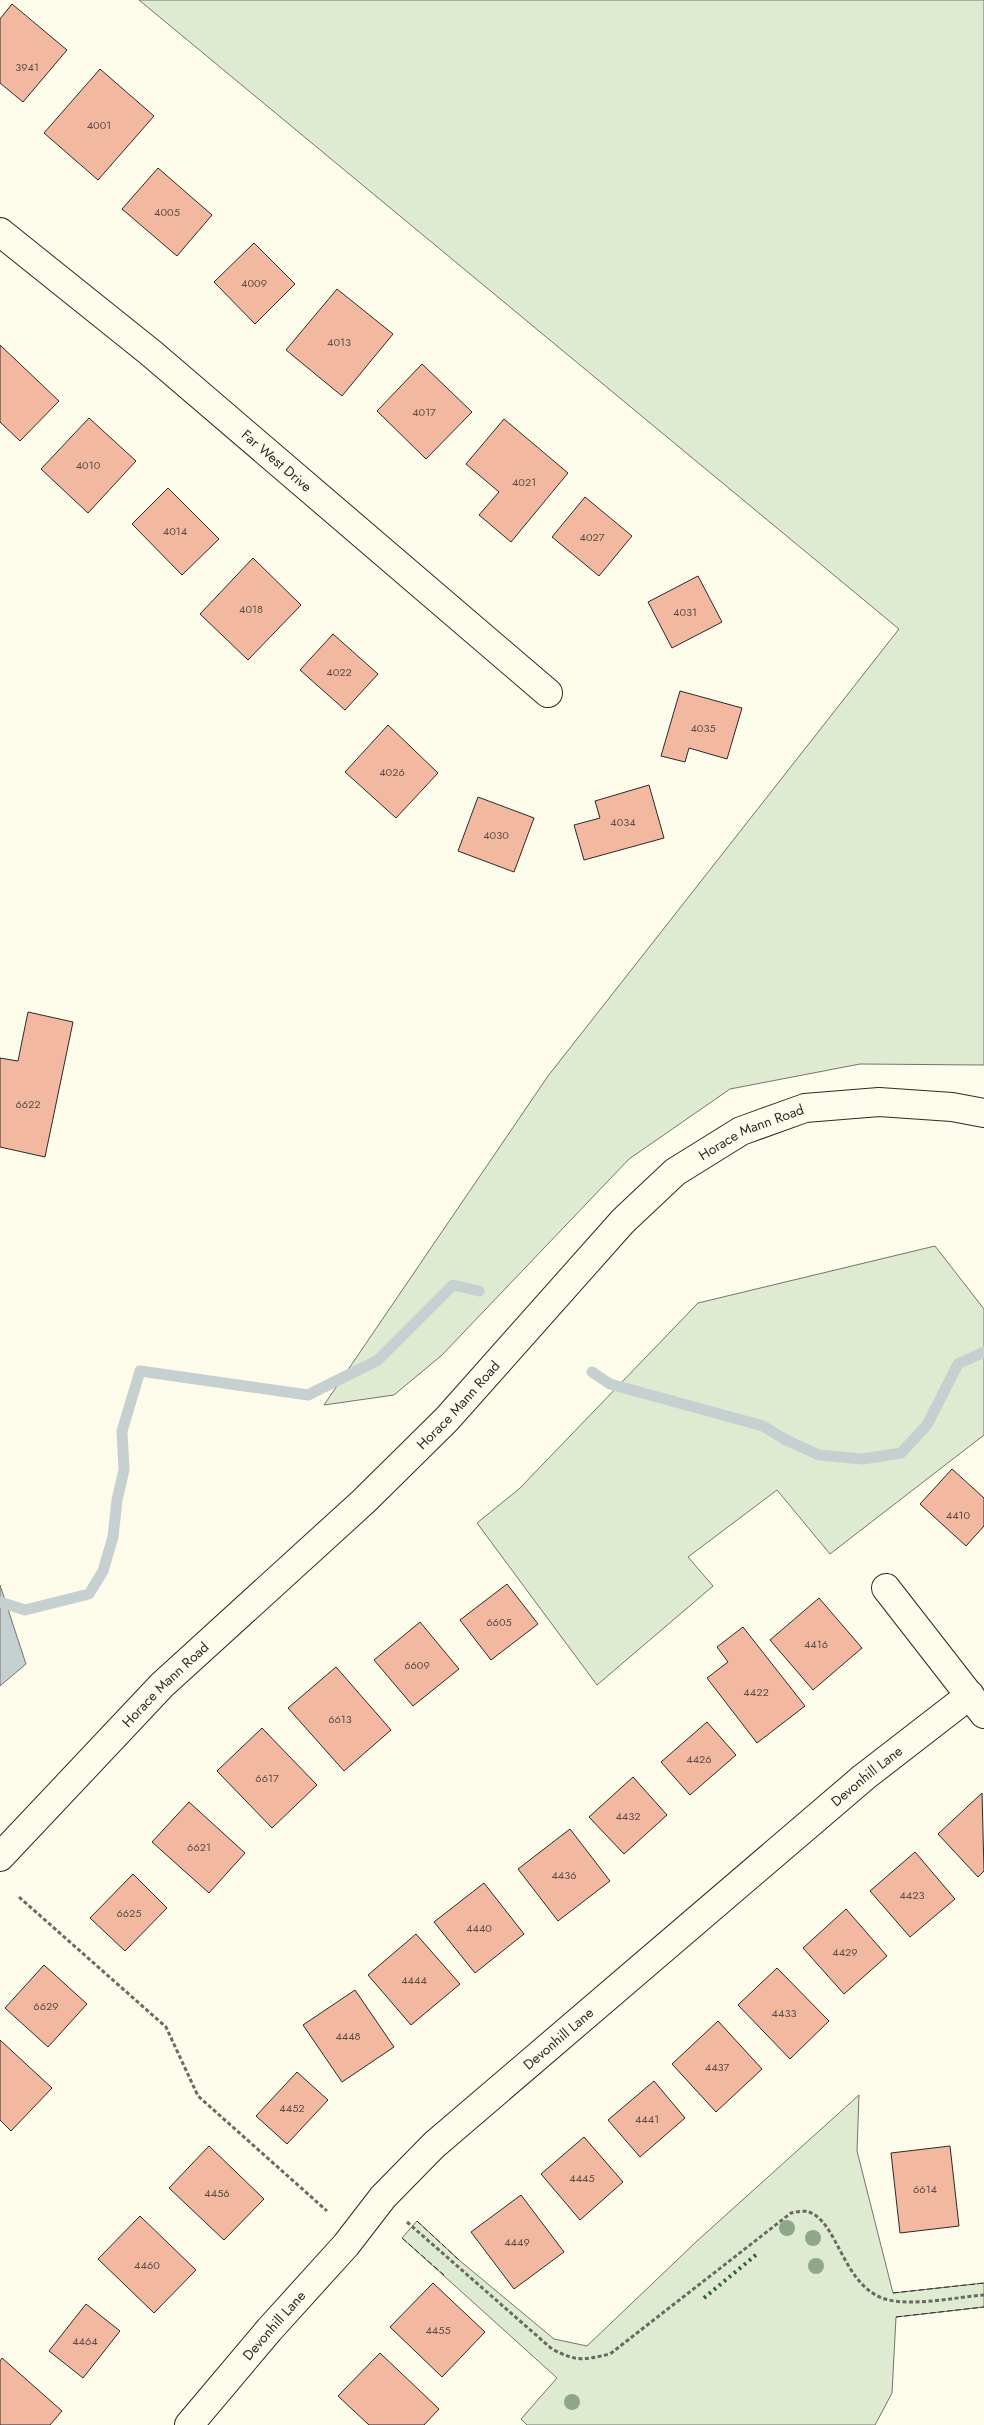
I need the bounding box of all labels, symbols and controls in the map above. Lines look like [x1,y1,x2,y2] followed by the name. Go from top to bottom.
[15,59,39,75] house number: 3941
[87,117,111,133] house number: 4001
[154,204,180,220] house number: 4005
[241,275,267,291] house number: 4009
[327,334,351,350] house number: 4013
[412,404,436,420] house number: 4017
[237,425,316,496] street label: Far West Drive
[76,457,101,473] house number: 4010
[512,474,536,490] house number: 4021
[163,523,188,539] house number: 4014
[579,529,605,545] house number: 4027
[239,601,263,617] house number: 4018
[673,604,697,620] house number: 4031
[326,664,352,680] house number: 4022
[690,720,716,736] house number: 4035
[379,764,405,780] house number: 4026
[610,814,636,830] house number: 4034
[483,827,509,843] house number: 4030
[15,1096,41,1112] house number: 6622
[694,1099,807,1165] street label: Horace Mann Road
[412,1356,504,1454] street label: Horace Mann Road
[946,1507,971,1523] house number: 4410
[486,1614,512,1630] house number: 6605
[804,1636,828,1652] house number: 4416
[117,1637,213,1732] street label: Horace Mann Road
[404,1657,430,1673] house number: 6609
[743,1684,769,1700] house number: 4422
[328,1711,352,1727] house number: 6613
[827,1741,907,1811] street label: Devonhill Lane
[686,1751,712,1767] house number: 4426
[255,1770,279,1786] house number: 6617
[615,1808,641,1824] house number: 4432
[187,1839,211,1855] house number: 6621
[551,1867,577,1883] house number: 4436
[899,1887,925,1903] house number: 4423
[116,1905,142,1921] house number: 6625
[466,1920,492,1936] house number: 4440
[832,1944,858,1960] house number: 4429
[401,1972,427,1988] house number: 4444
[33,1998,59,2014] house number: 6629
[519,2003,598,2074] street label: Devonhill Lane
[772,2005,796,2021] house number: 4433
[335,2028,361,2044] house number: 4448
[705,2059,729,2075] house number: 4437
[279,2100,305,2116] house number: 4452
[635,2111,659,2127] house number: 4441
[569,2170,595,2186] house number: 4445
[913,2181,938,2197] house number: 6614
[204,2185,230,2201] house number: 4456
[504,2234,530,2250] house number: 4449
[134,2257,160,2273] house number: 4460
[238,2286,310,2364] street label: Devonhill Lane
[425,2322,451,2338] house number: 4455
[72,2333,98,2349] house number: 4464

